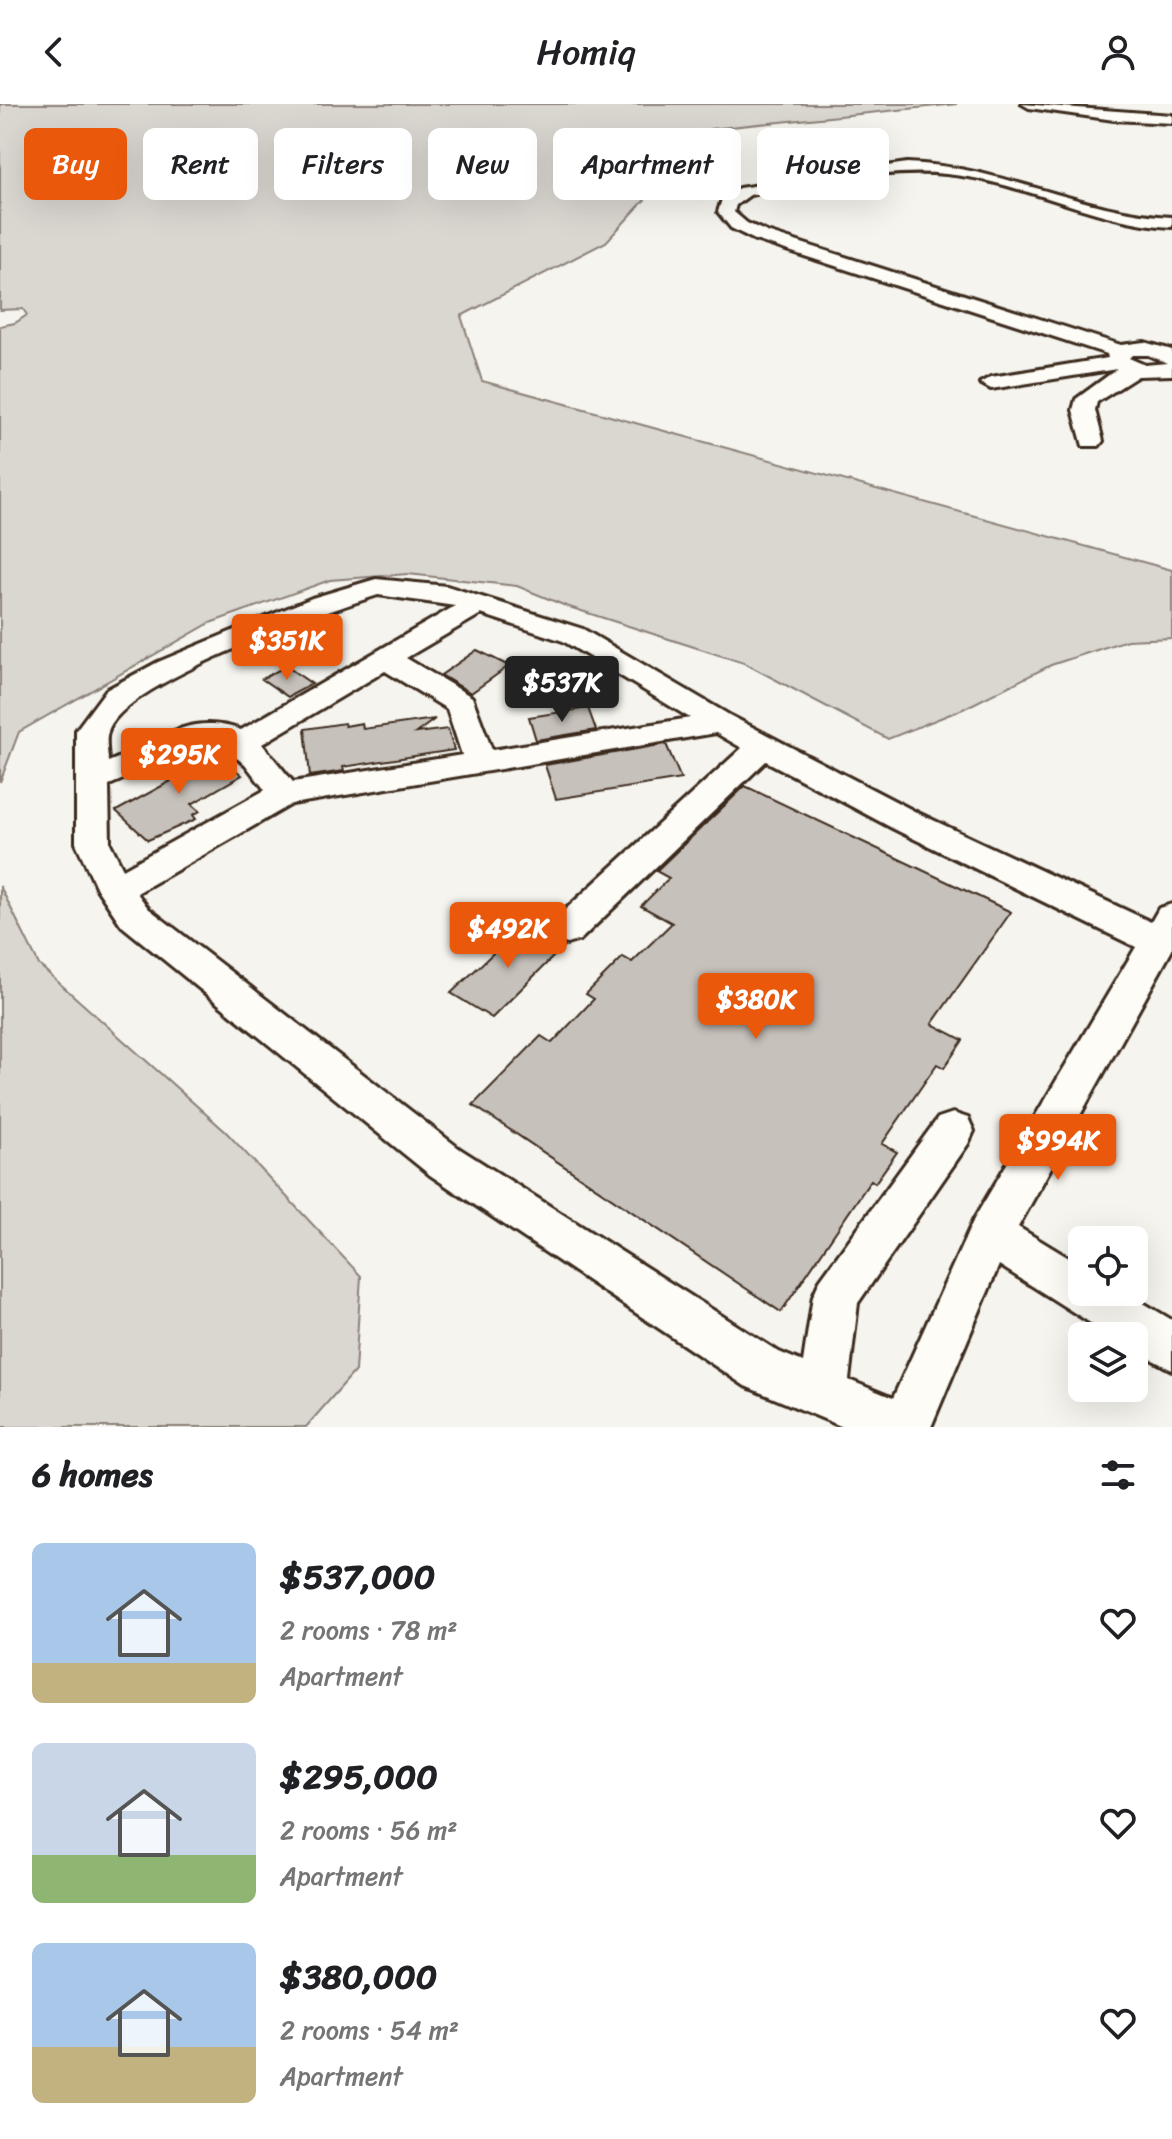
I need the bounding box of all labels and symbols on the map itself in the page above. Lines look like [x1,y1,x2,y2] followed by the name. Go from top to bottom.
[231,614,343,682] pin: $351K
[506,656,618,724] pin: $537K
[123,728,235,796] pin: $295K
[452,902,564,970] pin: $492K
[700,973,812,1041] pin: $380K
[1002,1114,1114,1182] pin: $994K

